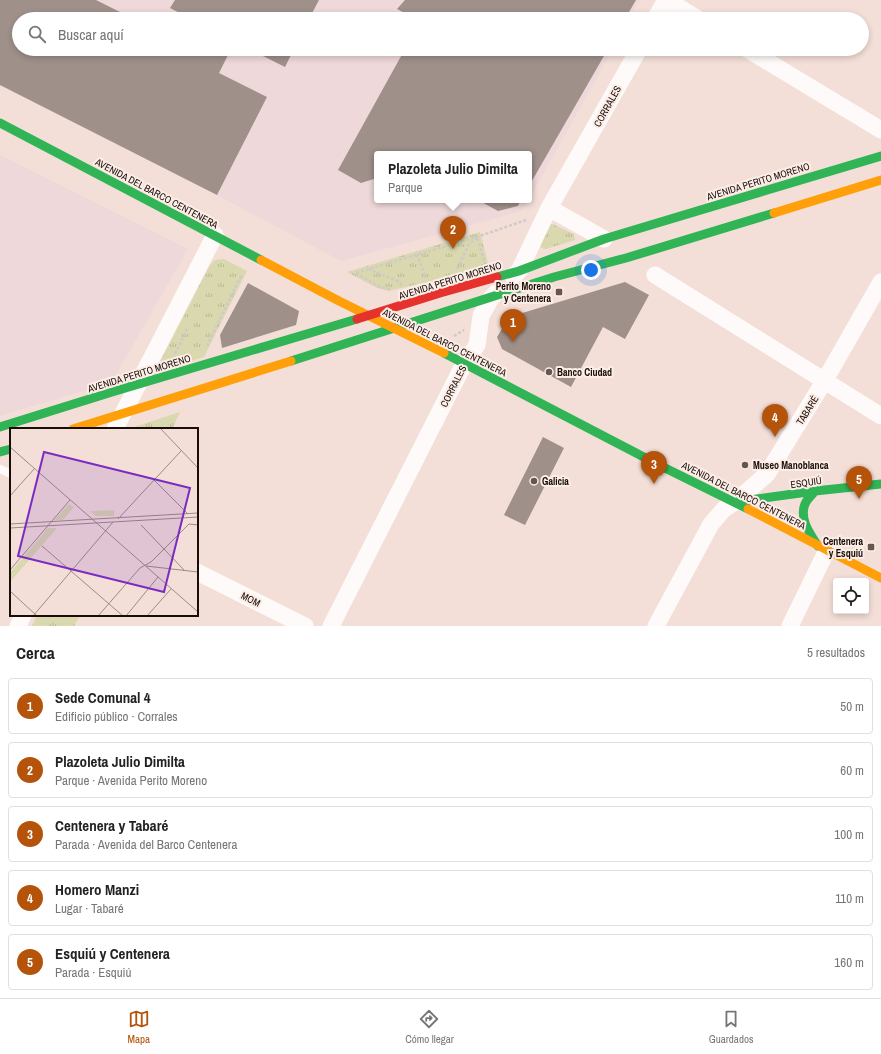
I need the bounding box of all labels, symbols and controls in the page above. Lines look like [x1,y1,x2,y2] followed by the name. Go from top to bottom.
[12,12,869,56] search box
[26,23,48,45] icon: search
[58,24,124,45] text: Buscar aquí
[591,83,624,129] street label: CORRALES
[374,151,532,203] popup
[92,155,221,232] street label: AVENIDA DEL BARCO CENTENERA
[388,158,518,179] text: Plazoleta Julio Dimilta
[704,160,811,204] street label: AVENIDA PERITO MORENO
[388,179,422,196] text: Parque
[440,216,466,249] pin: 2
[396,259,503,303] street label: AVENIDA PERITO MORENO
[581,260,601,280] your location
[496,280,551,305] place label: Perito Moreno y Centenera
[554,287,564,297] marker: Perito Moreno y Centenera
[380,305,509,380] street label: AVENIDA DEL BARCO CENTENERA
[500,309,526,342] pin: 1
[85,352,192,396] street label: AVENIDA PERITO MORENO
[437,363,470,409] street label: CORRALES
[557,366,612,379] place label: Banco Ciudad
[544,367,554,377] marker: Banco Ciudad
[793,393,821,427] street label: TABARÉ
[762,404,788,437] pin: 4
[10,428,198,616] inset map
[641,451,667,484] pin: 3
[679,458,808,533] street label: AVENIDA DEL BARCO CENTENERA
[753,459,829,472] place label: Museo Manoblanca
[740,460,750,470] marker: Museo Manoblanca
[846,466,872,499] pin: 5
[790,474,823,491] street label: ESQUIÚ
[542,475,569,488] place label: Galicia
[529,476,539,486] marker: Galicia
[823,535,863,560] place label: Centenera y Esquiú
[866,542,876,552] marker: Centenera y Esquiú
[833,578,869,614] map controls
[833,578,869,614] button: locate
[239,589,263,610] street label: MOM
[16,641,55,664] text: Cerca
[807,644,865,661] text: 5 resultados
[55,687,151,708] text: Sede Comunal 4
[27,698,33,715] text: 1
[840,698,864,715] text: 50 m
[55,708,178,725] text: Edificio público · Corrales
[55,751,185,772] text: Plazoleta Julio Dimilta
[27,762,33,779] text: 2
[840,762,864,779] text: 60 m
[55,772,207,789] text: Parque · Avenida Perito Moreno
[55,815,168,836] text: Centenera y Tabaré
[27,826,33,843] text: 3
[834,826,864,843] text: 100 m
[55,836,237,853] text: Parada · Avenida del Barco Centenera
[55,879,139,900] text: Homero Manzi
[27,890,33,907] text: 4
[835,890,864,907] text: 110 m
[55,900,124,917] text: Lugar · Tabaré
[55,943,170,964] text: Esquiú y Centenera
[27,954,33,971] text: 5
[834,954,864,971] text: 160 m
[55,964,131,981] text: Parada · Esquiú
[128,1008,150,1046] tab: Mapa
[405,1008,454,1046] tab: Cómo llegar
[709,1008,753,1046] tab: Guardados

